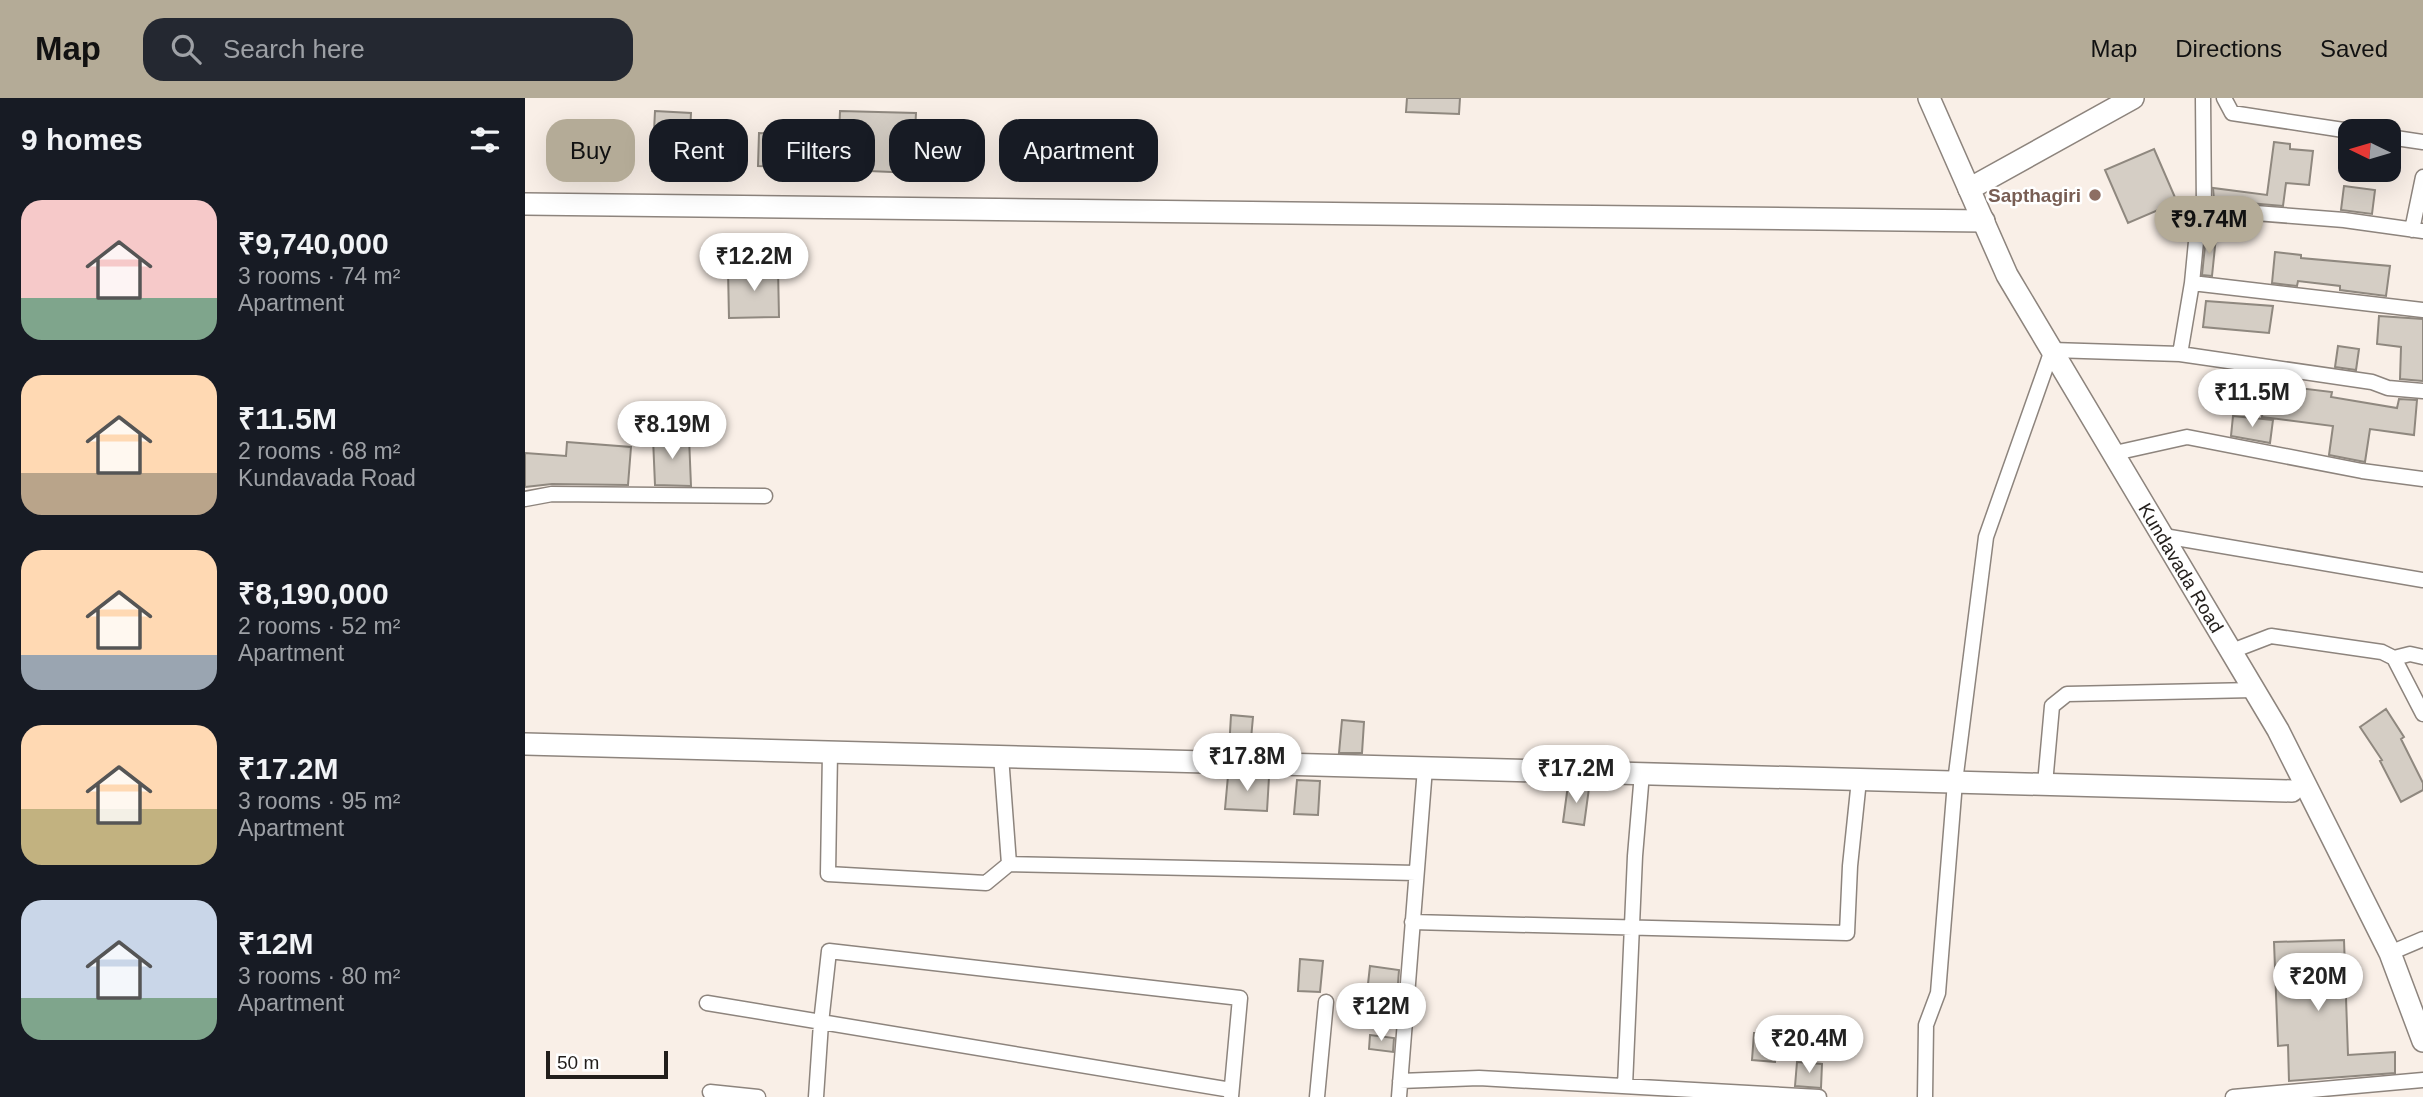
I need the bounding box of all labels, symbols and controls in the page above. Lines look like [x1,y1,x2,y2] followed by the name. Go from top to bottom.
[143,18,633,81] search box
[35,30,101,67] text: Map
[167,30,205,68] icon: search
[223,34,365,64] text: Search here
[2091,35,2137,62] text: Map
[2175,35,2282,62] text: Directions
[2320,35,2388,62] text: Saved
[546,119,635,182] chip: Buy
[649,119,748,182] chip: Rent
[762,119,875,182] chip: Filters
[889,119,985,182] chip: New
[999,119,1158,182] chip: Apartment
[2338,119,2401,182] north arrow
[2338,119,2401,182] map controls
[466,121,504,159] icon: filters
[21,123,143,156] text: 9 homes
[1988,185,2081,206] place label: Sapthagiri
[2087,187,2103,203] marker: Sapthagiri
[2152,197,2266,256] pin: ₹9.74M
[2170,206,2248,232] text: ₹9.74M
[238,227,389,260] text: ₹9,740,000
[77,228,161,312] icon: home
[697,234,811,293] pin: ₹12.2M
[715,243,793,269] text: ₹12.2M
[238,263,400,289] text: 3 rooms · 74 m²
[238,290,344,316] text: Apartment
[2195,370,2309,429] pin: ₹11.5M
[2214,379,2290,405] text: ₹11.5M
[238,402,337,435] text: ₹11.5M
[615,402,729,461] pin: ₹8.19M
[77,403,161,487] icon: home
[633,411,711,437] text: ₹8.19M
[238,438,400,464] text: 2 rooms · 68 m²
[238,465,416,491] text: Kundavada Road
[2134,499,2227,636] street label: Kundavada Road
[238,577,389,610] text: ₹8,190,000
[77,578,161,662] icon: home
[238,613,400,639] text: 2 rooms · 52 m²
[238,640,344,666] text: Apartment
[1190,734,1304,793] pin: ₹17.8M
[1208,743,1286,769] text: ₹17.8M
[1519,746,1633,805] pin: ₹17.2M
[238,752,339,785] text: ₹17.2M
[77,753,161,837] icon: home
[1537,755,1615,781] text: ₹17.2M
[238,788,400,814] text: 3 rooms · 95 m²
[238,815,344,841] text: Apartment
[238,927,314,960] text: ₹12M
[77,928,161,1012] icon: home
[2277,954,2359,1013] pin: ₹20M
[238,963,400,989] text: 3 rooms · 80 m²
[2289,963,2347,989] text: ₹20M
[1340,984,1422,1043] pin: ₹12M
[238,990,344,1016] text: Apartment
[1352,993,1410,1019] text: ₹12M
[1752,1016,1866,1075] pin: ₹20.4M
[1770,1025,1848,1051] text: ₹20.4M
[546,1048,669,1080] scale bar
[557,1052,599,1073] text: 50 m

